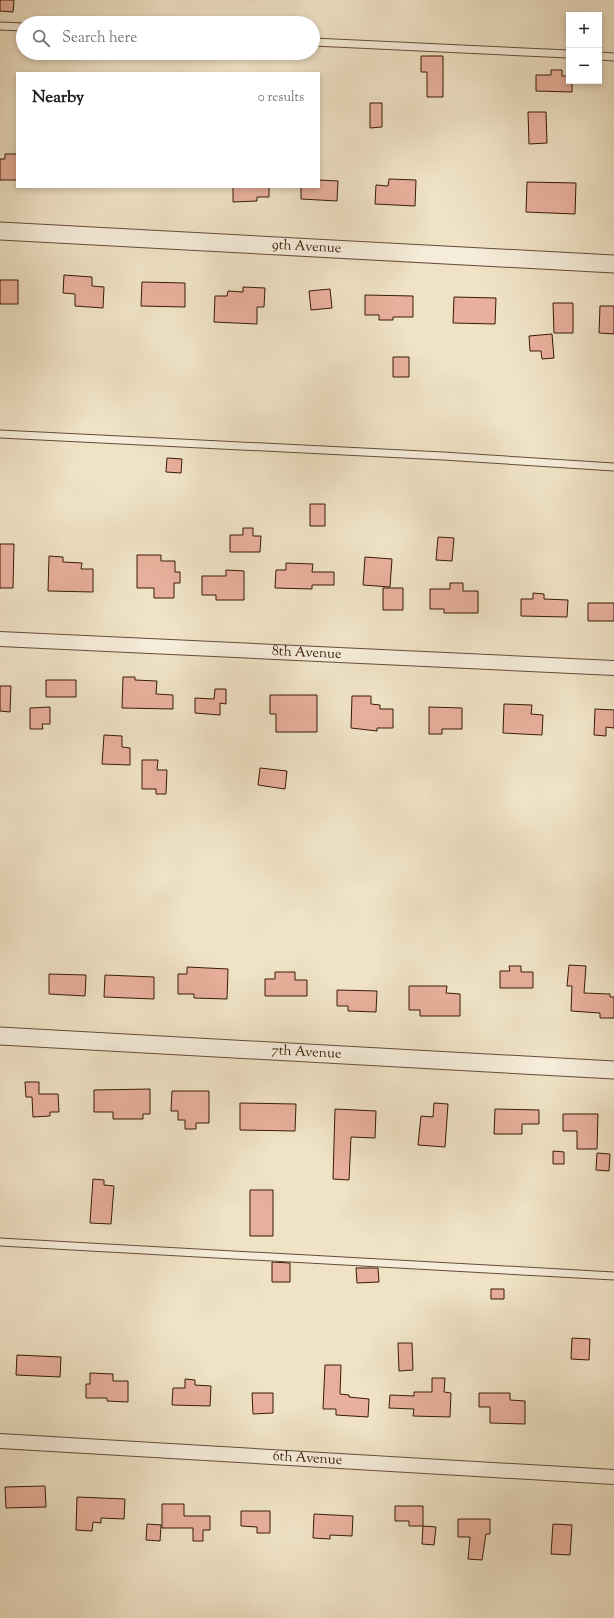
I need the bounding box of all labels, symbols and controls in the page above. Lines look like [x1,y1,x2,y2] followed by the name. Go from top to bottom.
[566,12,602,84] map controls
[566,12,602,48] button: +
[16,16,320,60] search box
[30,27,52,49] icon: search
[62,28,137,49] text: Search here
[566,48,602,84] button: −
[32,86,84,110] text: Nearby
[258,89,304,107] text: 0 results
[271,236,342,259] street label: 9th Avenue
[271,642,342,665] street label: 8th Avenue
[271,1041,342,1065] street label: 7th Avenue
[272,1447,343,1471] street label: 6th Avenue

